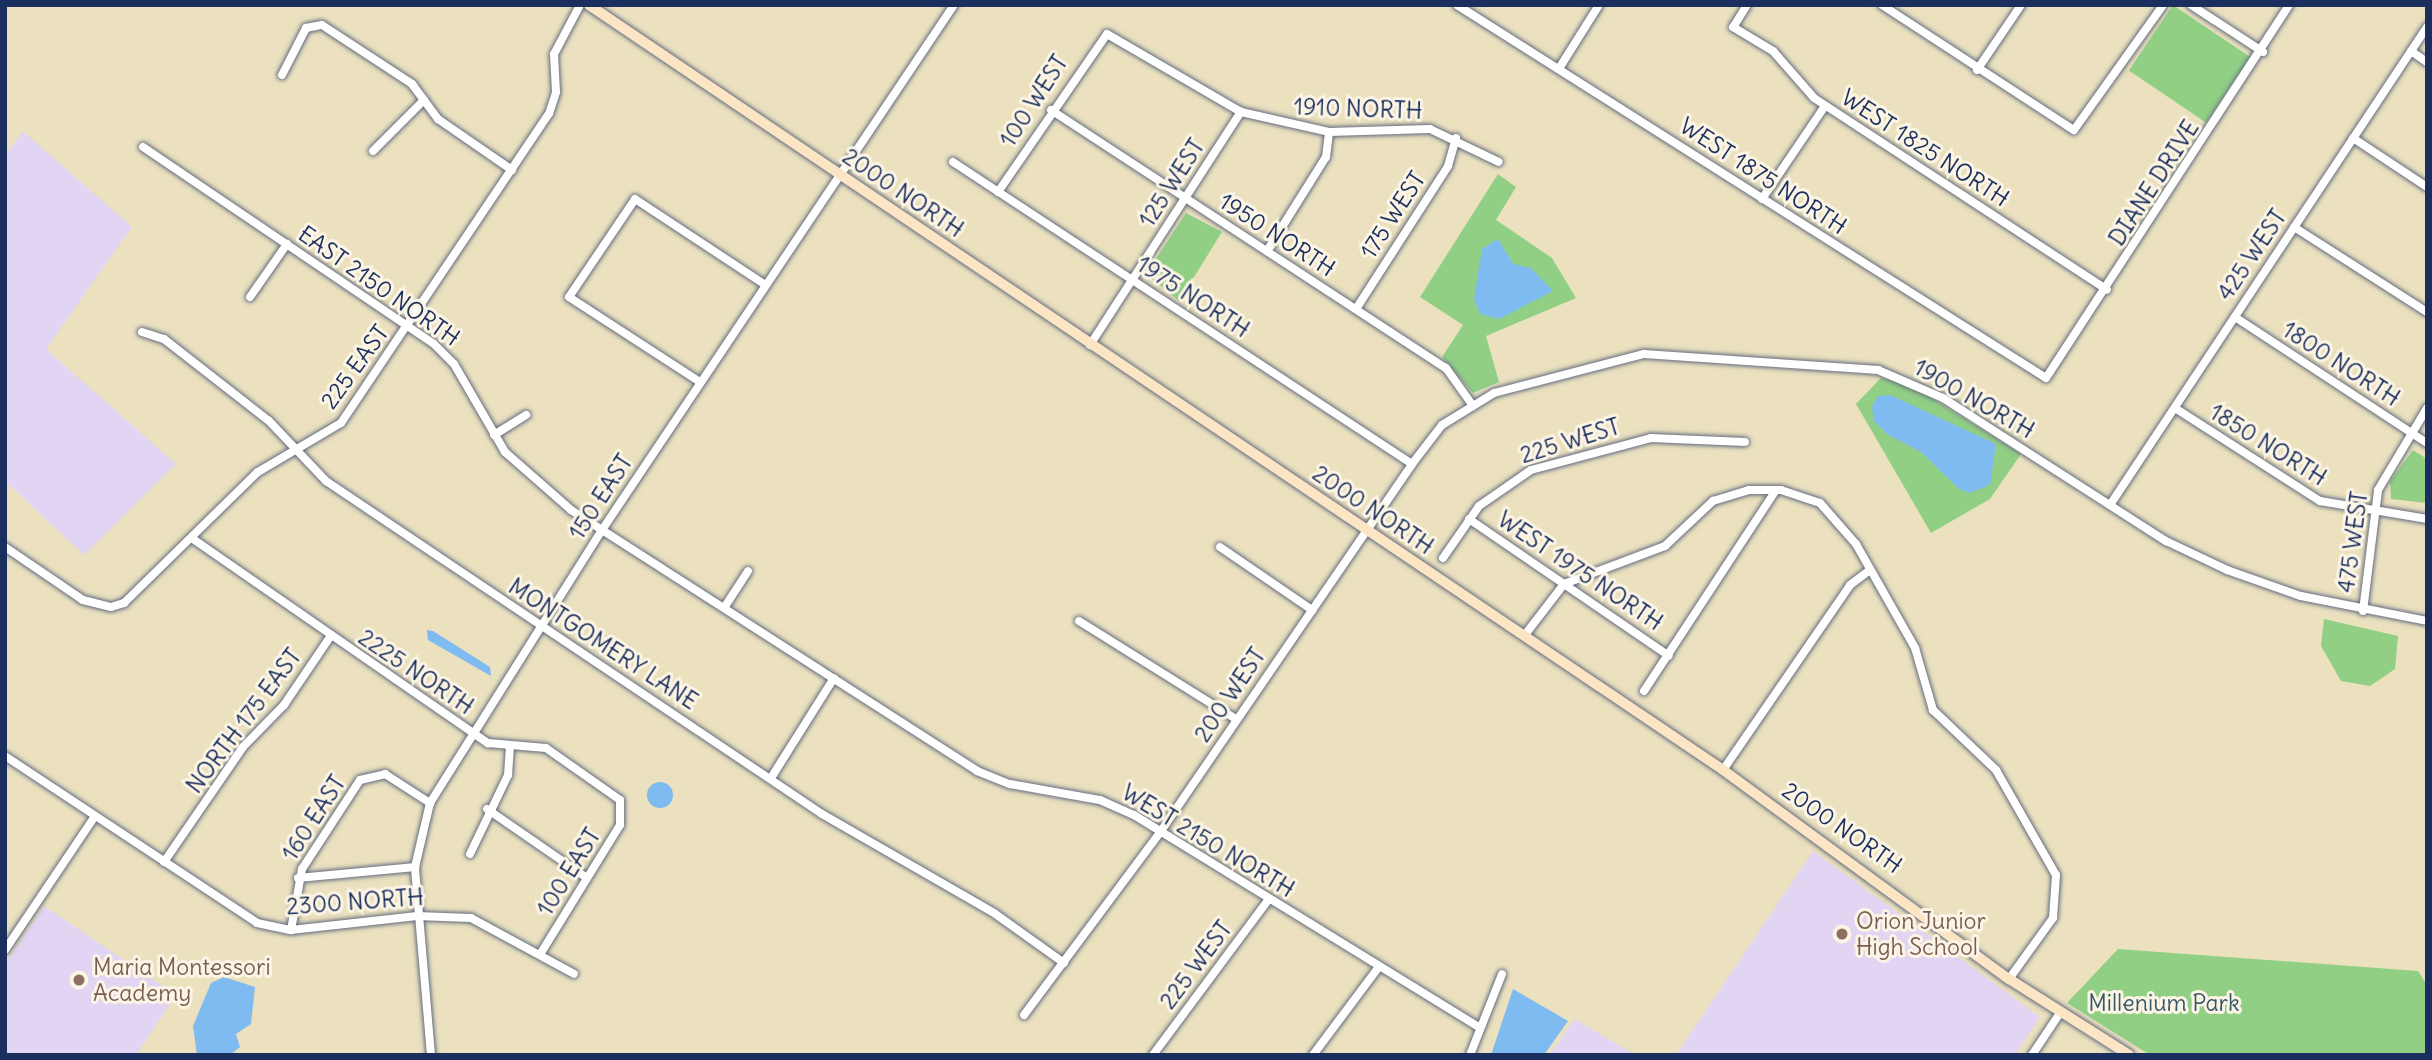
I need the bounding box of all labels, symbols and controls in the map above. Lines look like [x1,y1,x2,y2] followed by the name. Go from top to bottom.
[994,50,1074,152] street label: 100 WEST
[1836,83,2014,213] street label: WEST 1825 NORTH
[1293,93,1423,125] street label: 1910 NORTH
[1674,112,1852,240] street label: WEST 1875 NORTH
[2103,115,2205,251] street label: DIANE DRIVE
[1133,134,1211,232] street label: 125 WEST
[837,142,969,244] street label: 2000 NORTH
[1355,166,1431,264] street label: 175 WEST
[1214,187,1340,283] street label: 1950 NORTH
[2212,204,2292,306] street label: 425 WEST
[293,220,465,352] street label: EAST 2150 NORTH
[1132,250,1254,344] street label: 1975 NORTH
[2277,316,2405,412] street label: 1800 NORTH
[315,320,395,414] street label: 225 EAST
[1909,353,2039,445] street label: 1900 NORTH
[2204,398,2332,492] street label: 1850 NORTH
[1517,413,1623,469] street label: 225 WEST
[563,449,639,545] street label: 150 EAST
[1307,459,1439,561] street label: 2000 NORTH
[2332,490,2374,594] street label: 475 WEST
[1492,506,1668,636] street label: WEST 1975 NORTH
[503,573,703,715] street label: MONTGOMERY LANE
[353,623,479,721] street label: 2225 NORTH
[181,643,307,799] street label: NORTH 175 EAST
[1189,643,1271,747] street label: 200 WEST
[276,770,352,866] street label: 160 EAST
[1777,777,1907,879] street label: 2000 NORTH
[1117,779,1299,903] street label: WEST 2150 NORTH
[531,823,607,921] street label: 100 EAST
[285,883,425,921] street label: 2300 NORTH
[1856,907,1986,961] place label: Orion Junior High School
[1154,916,1238,1014] street label: 225 WEST
[1834,926,1850,942] marker: Orion Junior High School
[93,953,271,1007] place label: Maria Montessori Academy
[71,972,87,988] marker: Maria Montessori Academy
[2088,989,2240,1017] park label: Millenium Park

